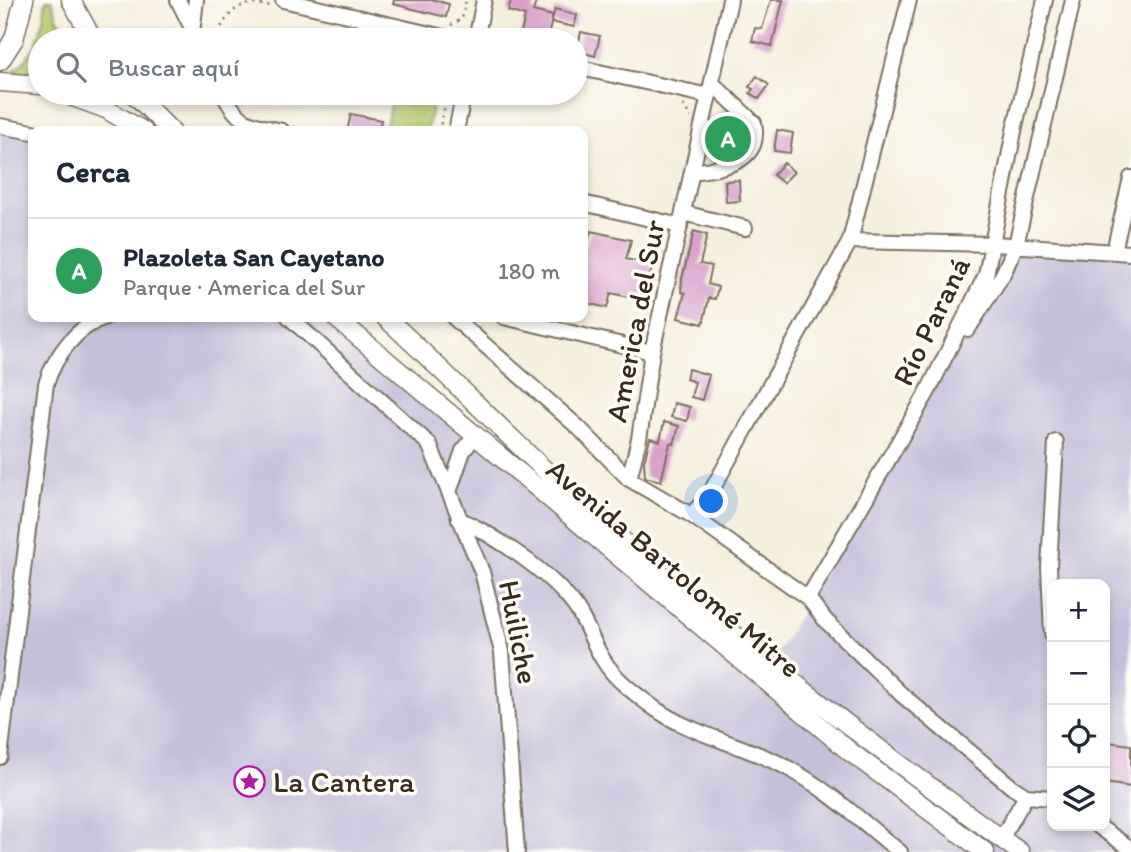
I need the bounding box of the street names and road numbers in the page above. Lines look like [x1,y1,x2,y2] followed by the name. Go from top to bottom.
[597,217,673,425] street label: America del Sur
[884,250,978,392] street label: Río Paraná
[539,451,809,685] street label: Avenida Bartolomé Mitre
[491,577,547,687] street label: Huiliche

